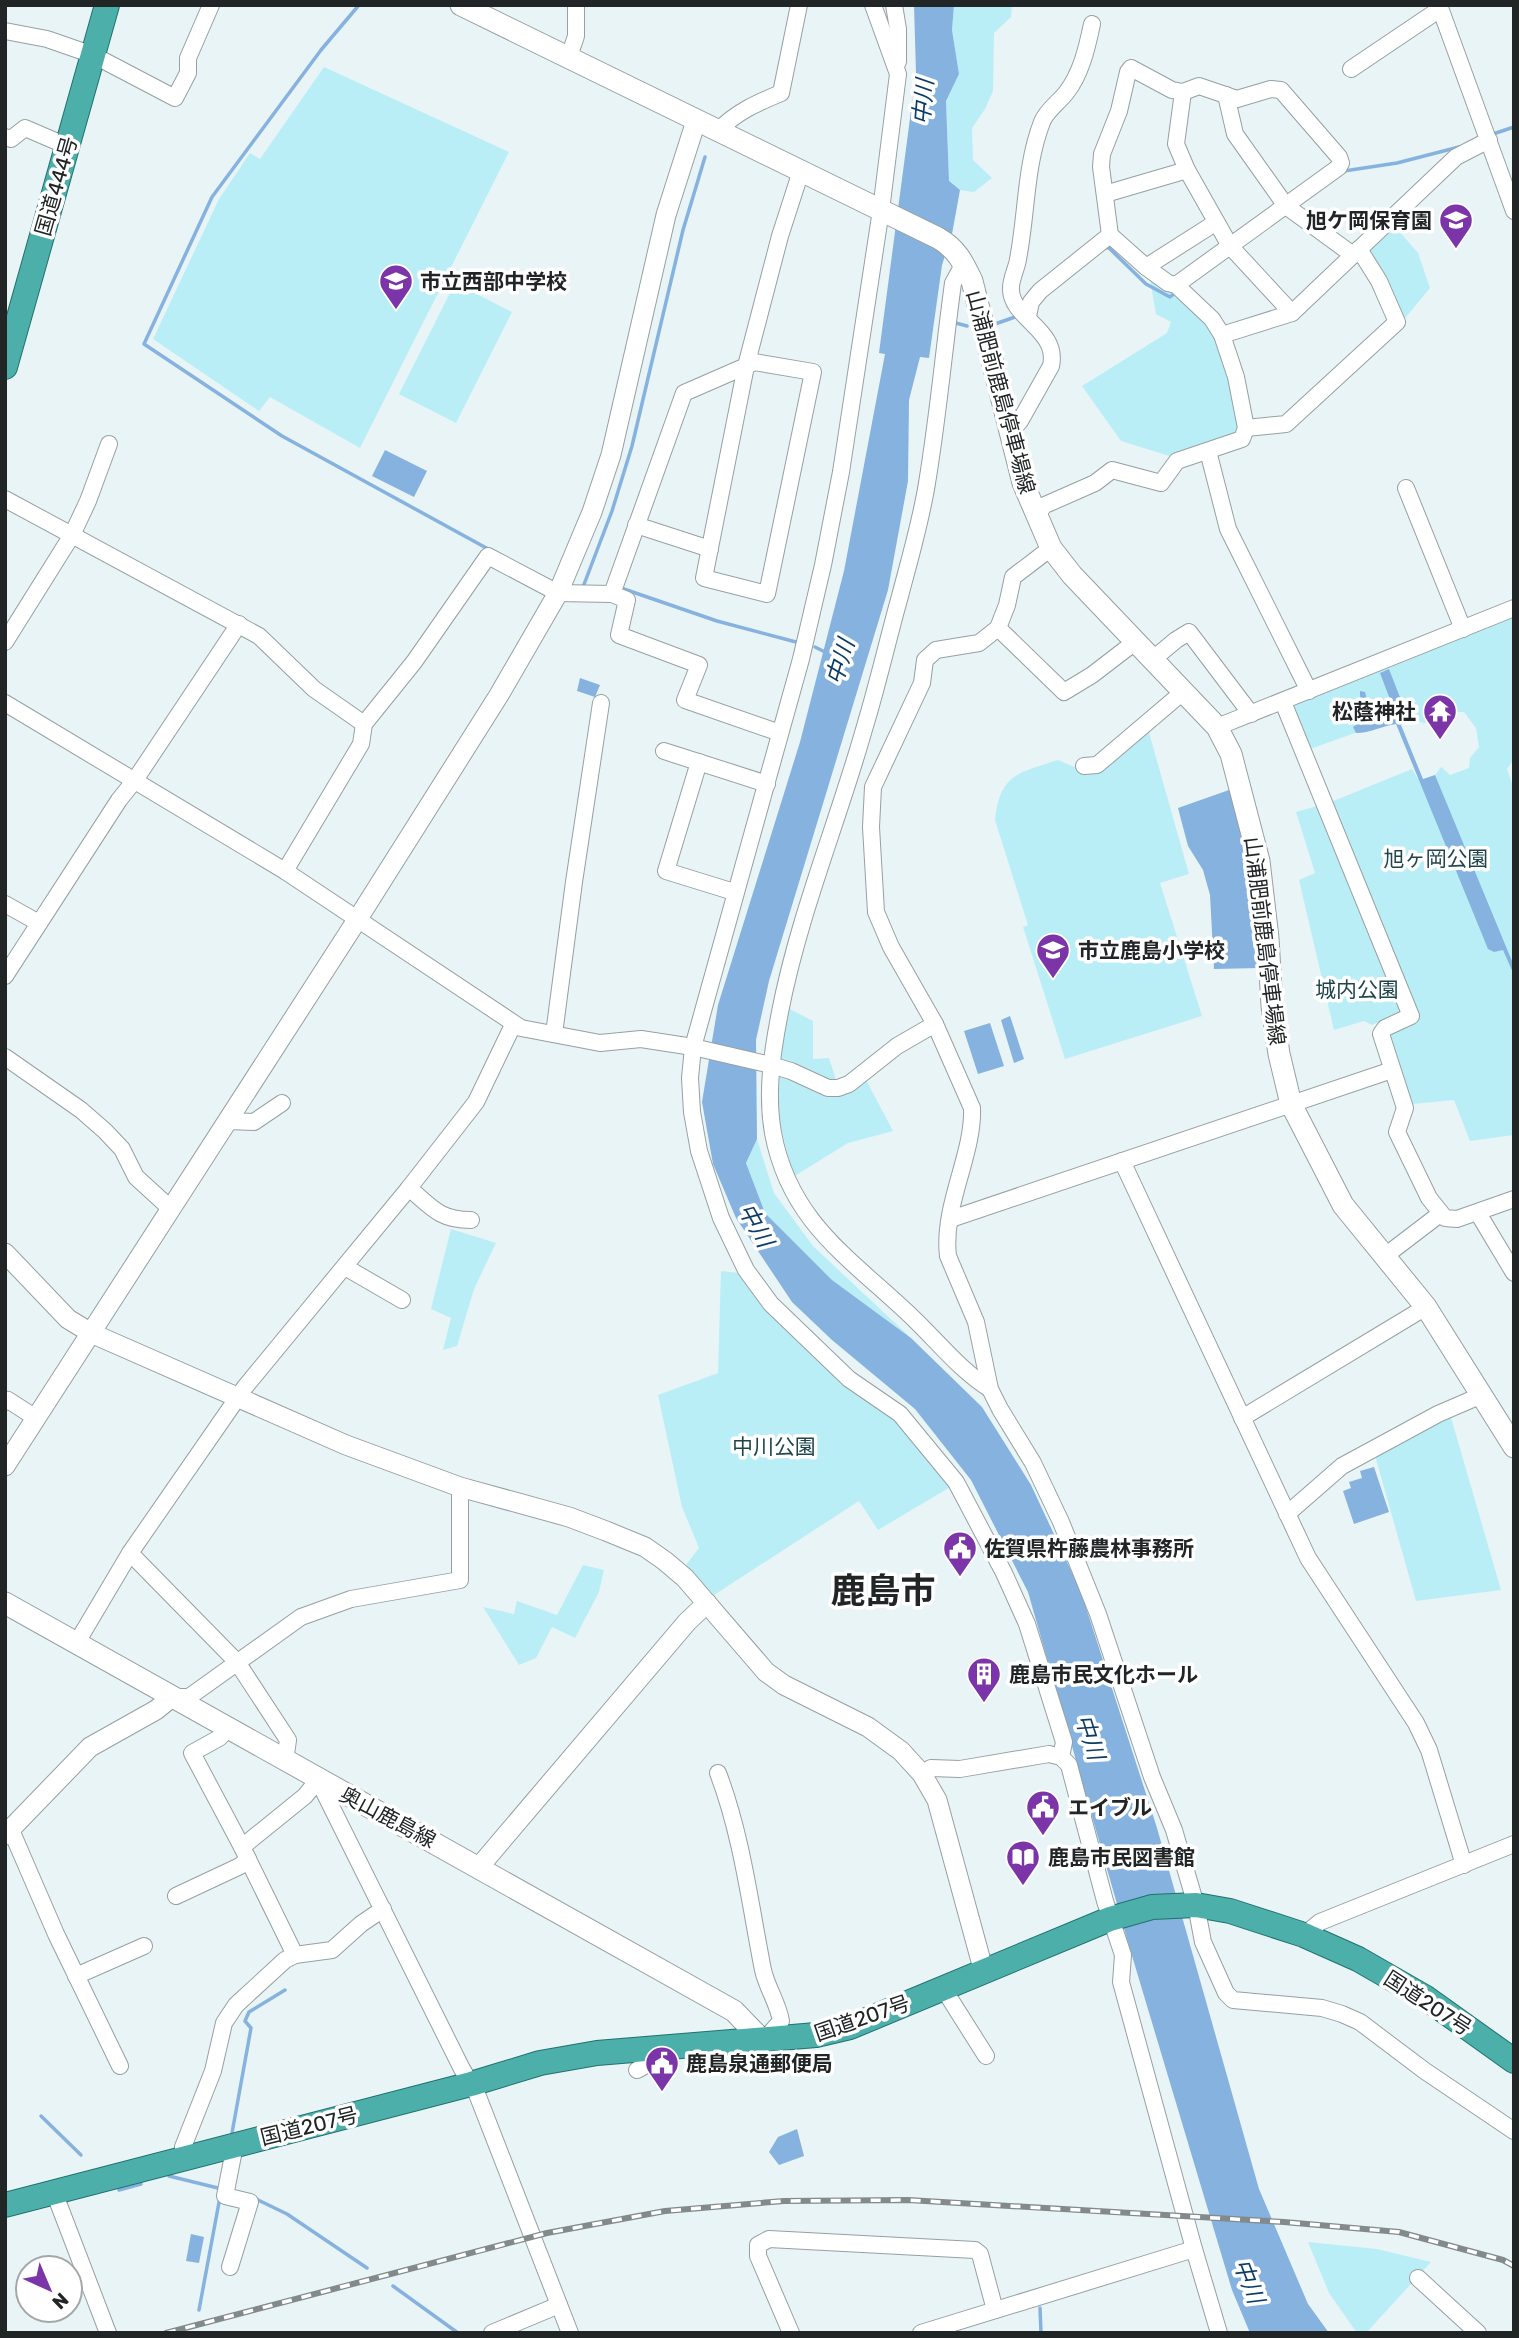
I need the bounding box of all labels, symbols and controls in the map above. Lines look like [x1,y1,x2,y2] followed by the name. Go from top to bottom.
[907,75,939,126] water label: 中川
[30,133,82,239] street label: 国道444号
[1437,201,1475,250] school or university icon: 旭ケ岡保育園
[1306,208,1432,233] place label: 旭ケ岡保育園
[377,262,415,311] school or university icon: 市立西部中学校
[420,269,567,294] place label: 市立西部中学校
[962,287,1040,497] street label: 山浦肥前鹿島停車場線
[820,633,861,688] water label: 中川
[1421,692,1459,741] temple icon: 松蔭神社
[1332,699,1416,724] place label: 松蔭神社
[1240,835,1290,1047] street label: 山浦肥前鹿島停車場線
[1384,846,1489,871] park label: 旭ヶ岡公園
[1034,931,1072,980] school or university icon: 市立鹿島小学校
[1078,938,1225,963] place label: 市立鹿島小学校
[1315,977,1399,1002] park label: 城内公園
[733,1198,781,1255] water label: 中川
[732,1434,816,1459] park label: 中川公園
[941,1529,979,1578] public building icon: 佐賀県杵藤農林事務所
[984,1536,1194,1561] place label: 佐賀県杵藤農林事務所
[830,1570,936,1612] district label: 鹿島市
[965,1655,1003,1704] building icon: 鹿島市民文化ホール
[1009,1662,1198,1687] place label: 鹿島市民文化ホール
[1070,1711,1111,1766] water label: 中川
[336,1781,440,1853] street label: 奥山鹿島線
[1024,1788,1062,1837] public building icon: エイブル
[1068,1795,1152,1820] place label: エイブル
[1004,1838,1042,1887] library icon: 鹿島市民図書館
[1048,1845,1195,1870] place label: 鹿島市民図書館
[1379,1965,1477,2041] street label: 国道207号
[811,1990,913,2046] street label: 国道207号
[643,2044,681,2093] public building icon: 鹿島泉通郵便局
[686,2051,833,2076] place label: 鹿島泉通郵便局
[258,2102,360,2150] street label: 国道207号
[14,2254,84,2324] north arrow
[1228,2255,1271,2310] water label: 中川
[48,2288,73,2314] text: N

